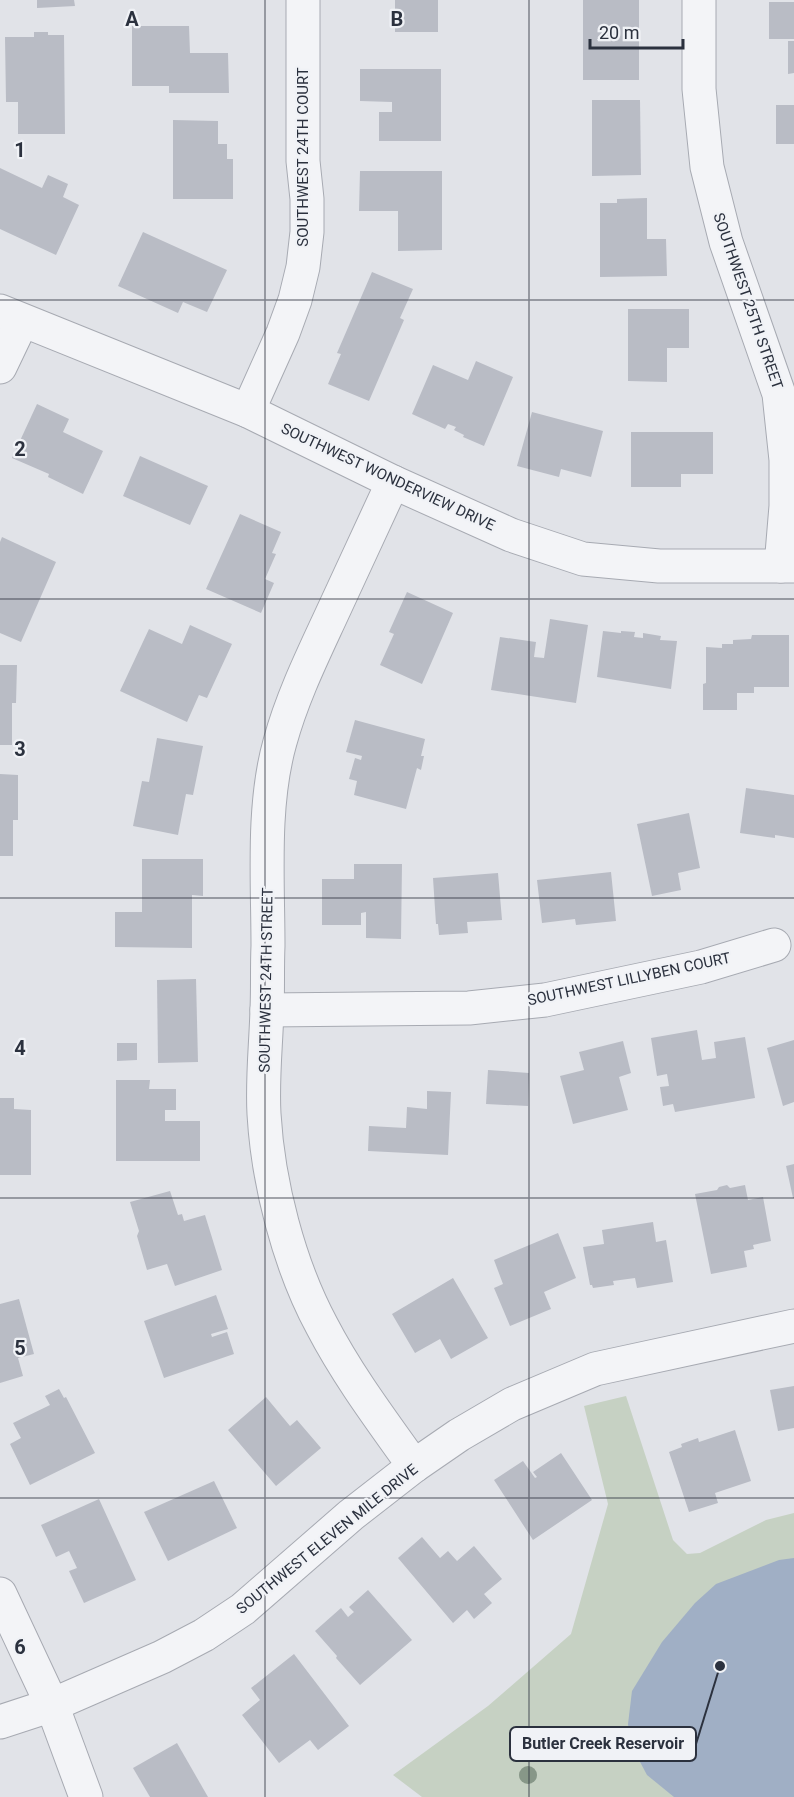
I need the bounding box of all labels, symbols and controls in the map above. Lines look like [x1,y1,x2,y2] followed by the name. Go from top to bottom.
[125,7,139,31] text: A
[391,7,403,31] text: B
[590,12,683,50] scale bar
[599,22,639,43] text: 20 m
[294,67,312,247] street label: SOUTHWEST 24TH COURT
[14,138,26,162] text: 1
[709,211,787,392] street label: SOUTHWEST 25TH STREET
[278,419,498,535] street label: SOUTHWEST WONDERVIEW DRIVE
[14,437,26,461] text: 2
[14,737,26,761] text: 3
[255,887,277,1073] street label: SOUTHWEST 24TH STREET
[526,949,732,1009] street label: SOUTHWEST LILLYBEN COURT
[14,1036,26,1060] text: 4
[14,1336,26,1360] text: 5
[233,1460,422,1618] street label: SOUTHWEST ELEVEN MILE DRIVE
[14,1635,26,1659] text: 6
[510,1727,696,1761] callout: Butler Creek Reservoir
[522,1734,684,1753] text: Butler Creek Reservoir

